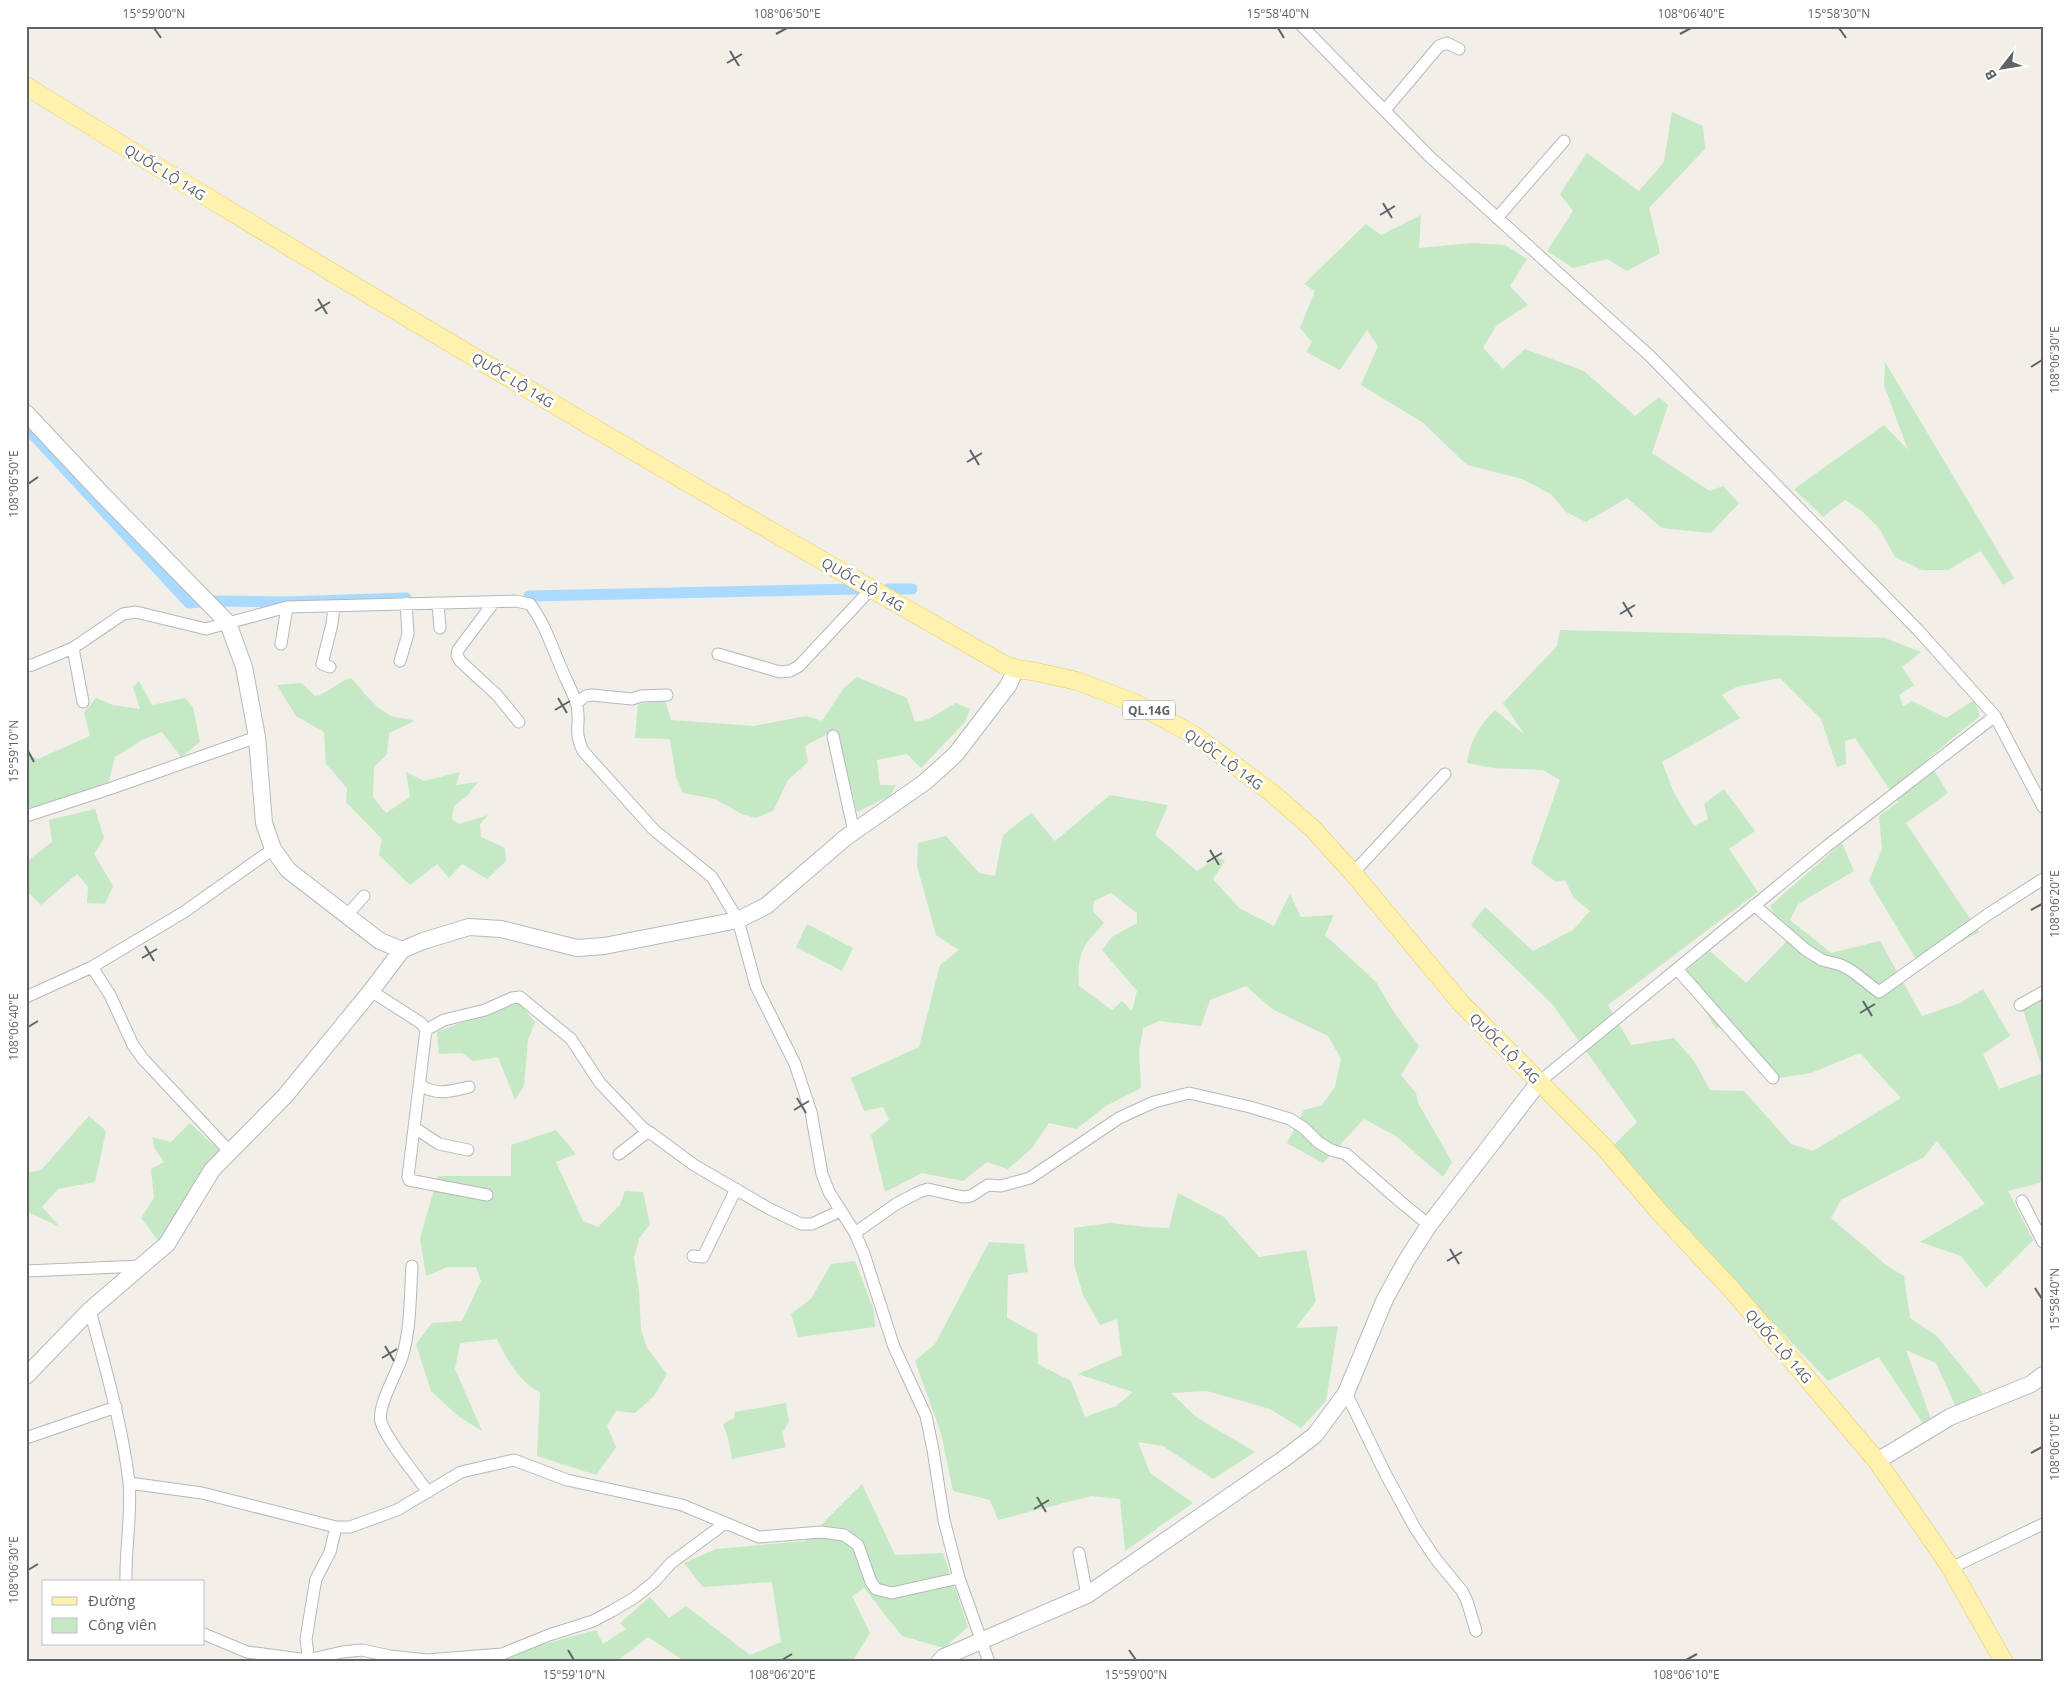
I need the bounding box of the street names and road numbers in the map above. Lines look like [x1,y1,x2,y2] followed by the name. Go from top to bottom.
[121,139,209,205] street label: QUỐC LỘ 14G
[468,348,558,412] street label: QUỐC LỘ 14G
[818,553,908,615] street label: QUỐC LỘ 14G
[1123,700,1175,720] road number: QL.14G
[1181,724,1267,794] street label: QUỐC LỘ 14G
[1466,1009,1544,1087] street label: QUỐC LỘ 14G
[1741,1305,1817,1387] street label: QUỐC LỘ 14G

